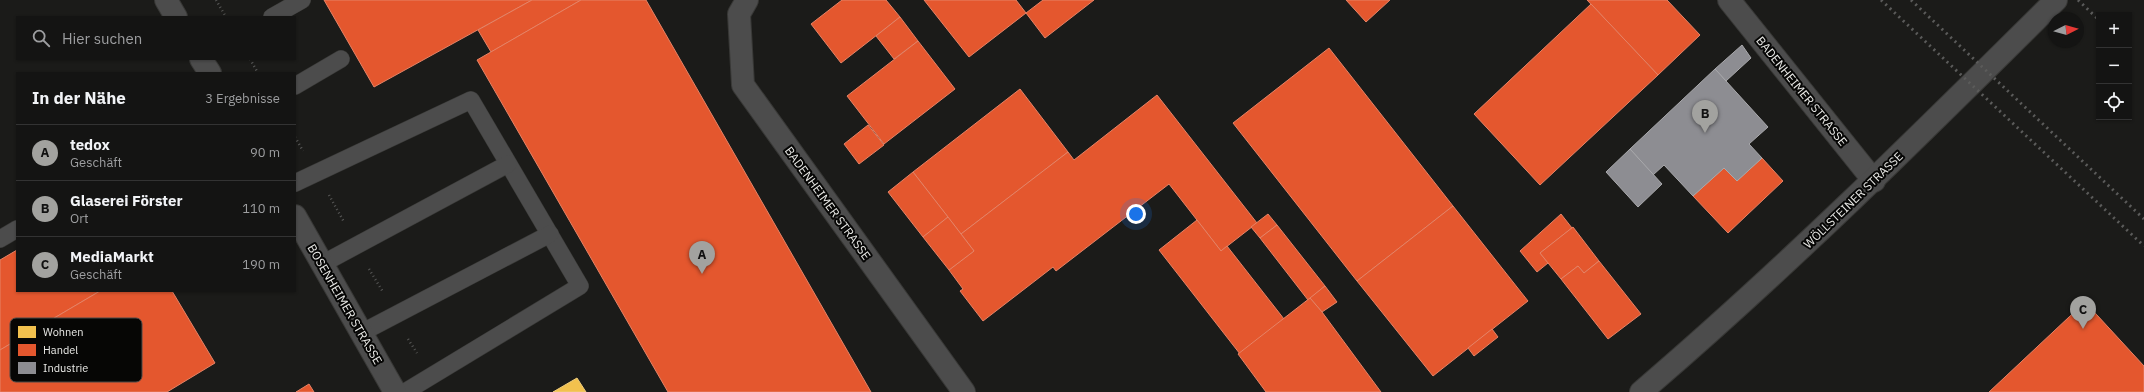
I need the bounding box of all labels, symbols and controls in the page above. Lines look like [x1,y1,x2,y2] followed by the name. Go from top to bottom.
[2048,12,2084,48] north arrow
[2096,12,2132,120] map controls
[2096,12,2132,48] button: +
[16,16,296,60] search box
[30,27,52,49] icon: search
[62,29,142,48] text: Hier suchen
[1753,33,1851,149] street label: BADENHEIMER STRASSE
[2096,48,2132,84] button: −
[2096,84,2132,120] button: locate
[32,87,126,109] text: In der Nähe
[205,90,280,107] text: 3 Ergebnisse
[1692,100,1718,133] pin: B
[70,135,110,154] text: tedox
[782,143,874,263] street label: BADENHEIMER STRASSE
[41,144,49,161] text: A
[250,144,280,161] text: 90 m
[1800,149,1906,251] street label: WÖLLSTEINER STRASSE
[70,154,122,171] text: Geschäft
[70,191,183,210] text: Glaserei Förster
[41,200,49,217] text: B
[242,200,280,217] text: 110 m
[1126,204,1146,224] your location
[70,210,89,227] text: Ort
[304,241,386,367] street label: BOSENHEIMER STRASSE
[689,241,715,274] pin: A
[70,247,154,266] text: MediaMarkt
[41,256,49,273] text: C
[242,256,280,273] text: 190 m
[70,266,122,283] text: Geschäft
[2070,296,2096,329] pin: C
[10,318,142,382] legend
[43,325,84,339] text: Wohnen
[43,343,78,357] text: Handel
[43,361,88,375] text: Industrie

